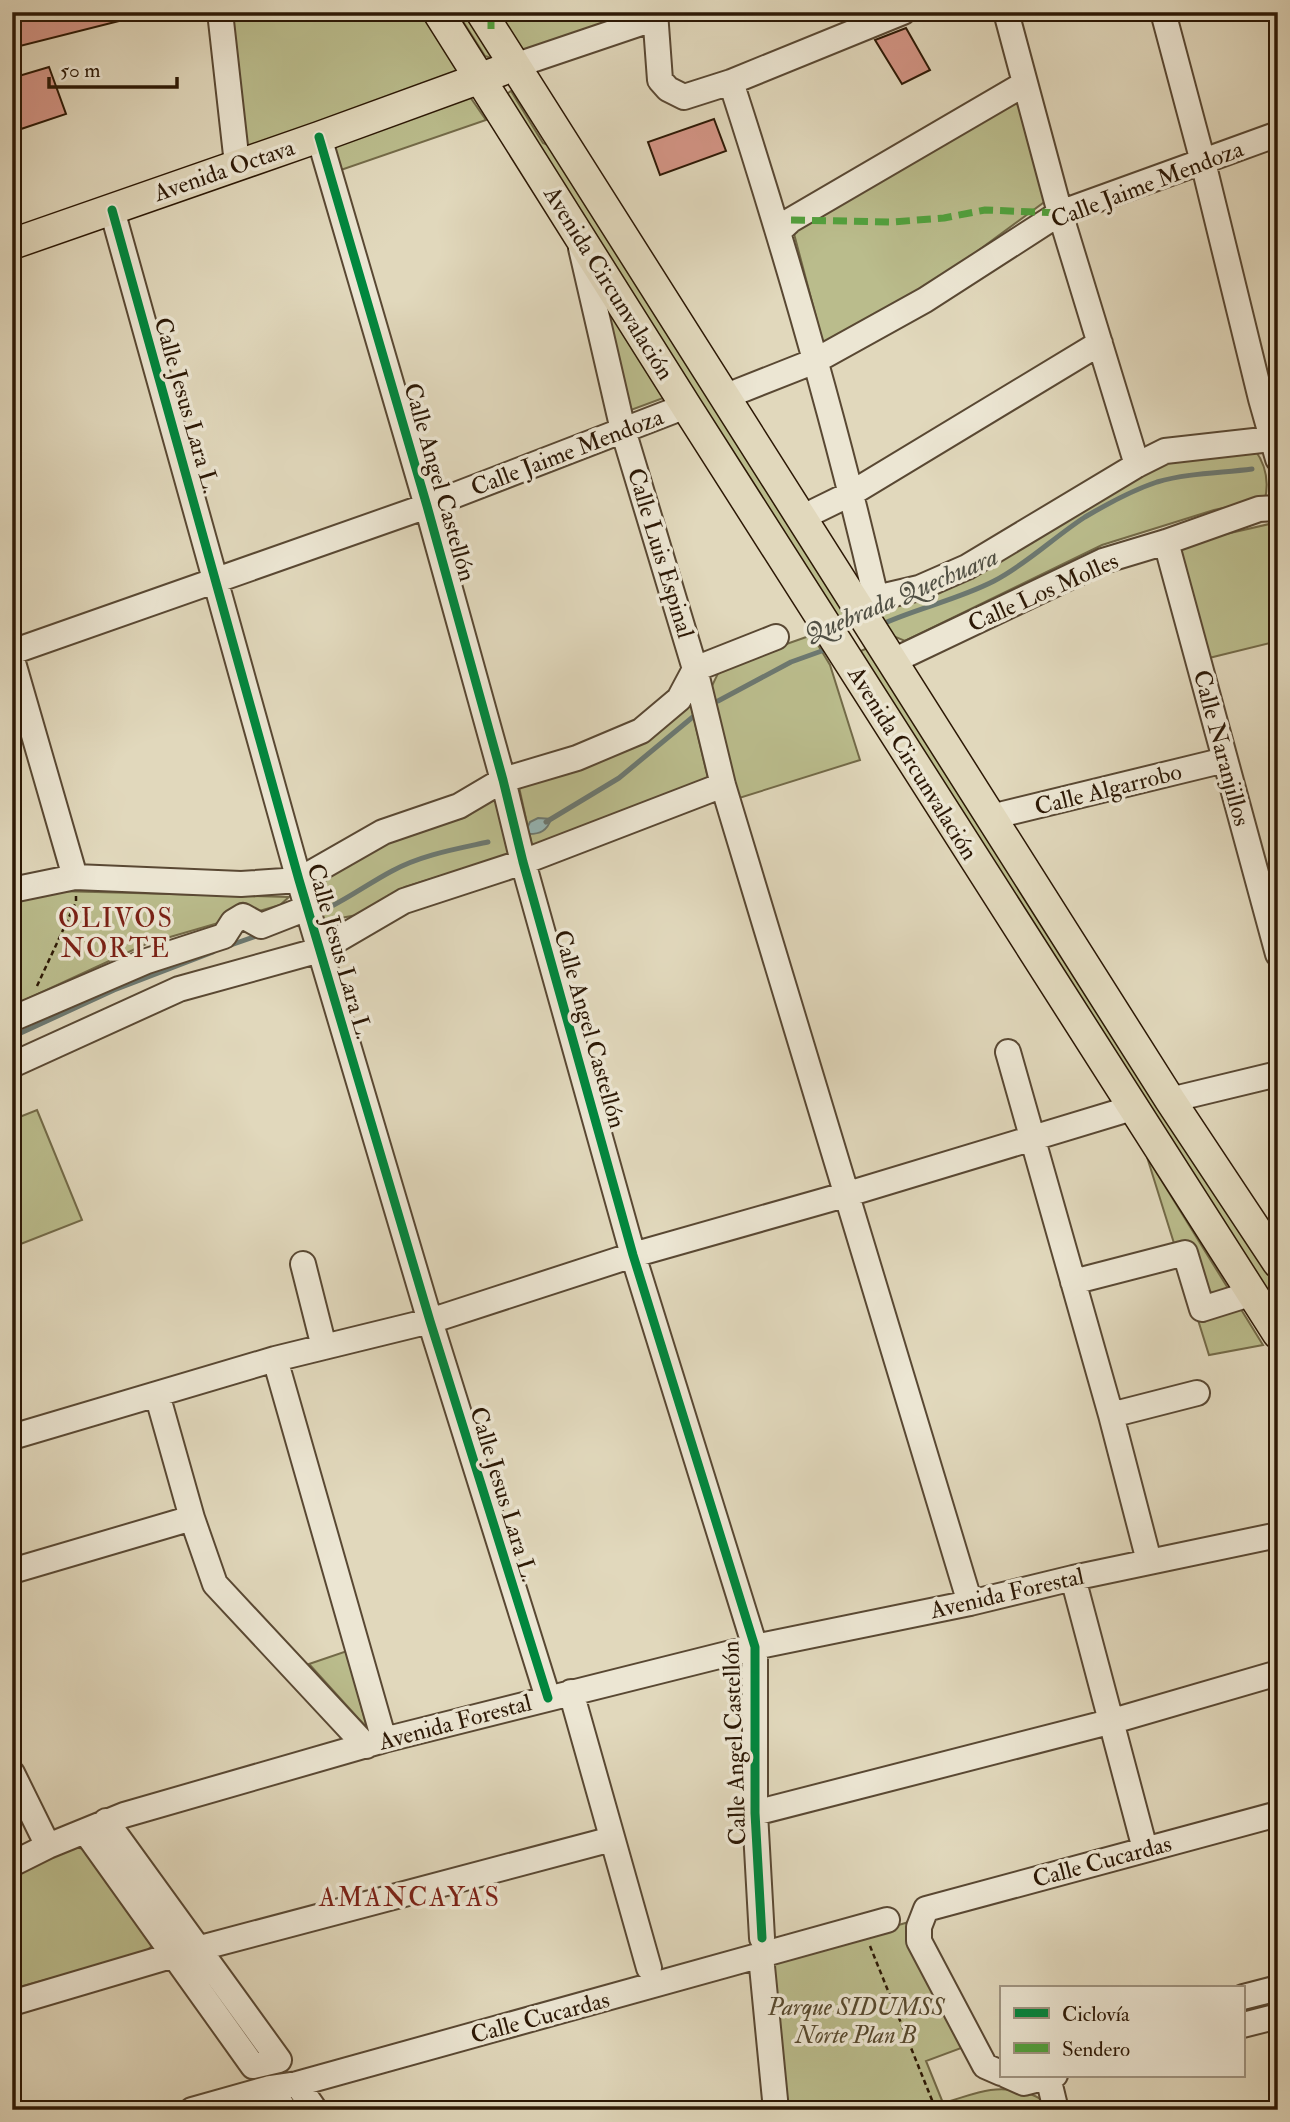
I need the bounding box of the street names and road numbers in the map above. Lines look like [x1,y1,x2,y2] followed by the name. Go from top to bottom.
[149,132,300,209] street label: Avenida Octava
[1047,133,1249,235] street label: Calle Jaime Mendoza
[536,180,681,386] street label: Avenida Circunvalación
[147,314,226,496] street label: Calle Jesus Lara L.
[396,379,483,585] street label: Calle Angel Castellón
[467,401,669,503] street label: Calle Jaime Mendoza
[620,464,701,642] street label: Calle Luis Espinal
[963,545,1123,639] street label: Calle Los Molles
[840,660,985,866] street label: Avenida Circunvalación
[1186,667,1257,830] street label: Calle Naranjillos
[1031,756,1185,823] street label: Calle Algarrobo
[300,860,379,1042] street label: Calle Jesus Lara L.
[546,926,633,1132] street label: Calle Angel Castellón
[462,1403,545,1585] street label: Calle Jesus Lara L.
[926,1561,1087,1626] street label: Avenida Forestal
[715,1640,754,1846] street label: Calle Angel Castellón
[374,1687,535,1758] street label: Avenida Forestal
[1029,1828,1175,1895] street label: Calle Cucardas
[467,1984,613,2051] street label: Calle Cucardas

